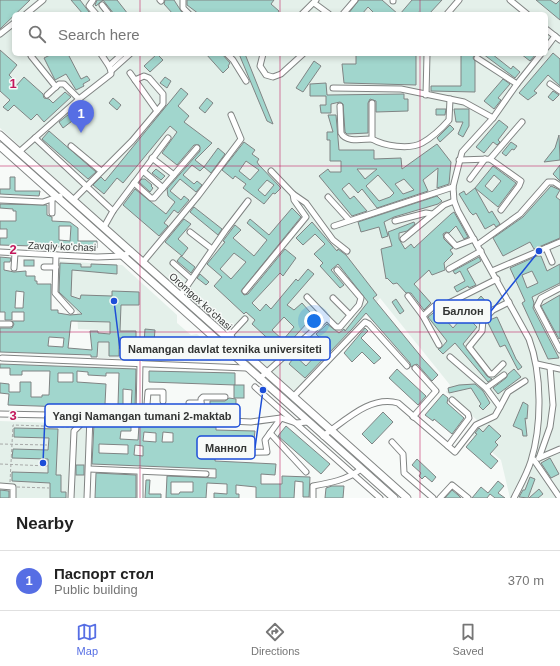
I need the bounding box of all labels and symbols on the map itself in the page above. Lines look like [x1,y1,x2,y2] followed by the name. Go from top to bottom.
[9,76,17,91] text: 1
[68,100,94,133] pin: 1
[28,240,96,253] street label: Zavqiy koʻchasi
[9,242,17,257] text: 2
[167,271,234,332] street label: Oromgox ko‘chasi
[434,300,491,323] callout: Баллон
[442,305,484,317] text: Баллон
[304,311,324,331] your location
[120,337,330,360] callout: Namangan davlat texnika universiteti
[128,343,322,355] text: Namangan davlat texnika universiteti
[45,404,240,427] callout: Yangi Namangan tumani 2-maktab
[9,408,17,423] text: 3
[52,410,232,422] text: Yangi Namangan tumani 2-maktab
[197,436,255,459] callout: Маннол
[205,442,247,454] text: Маннол

